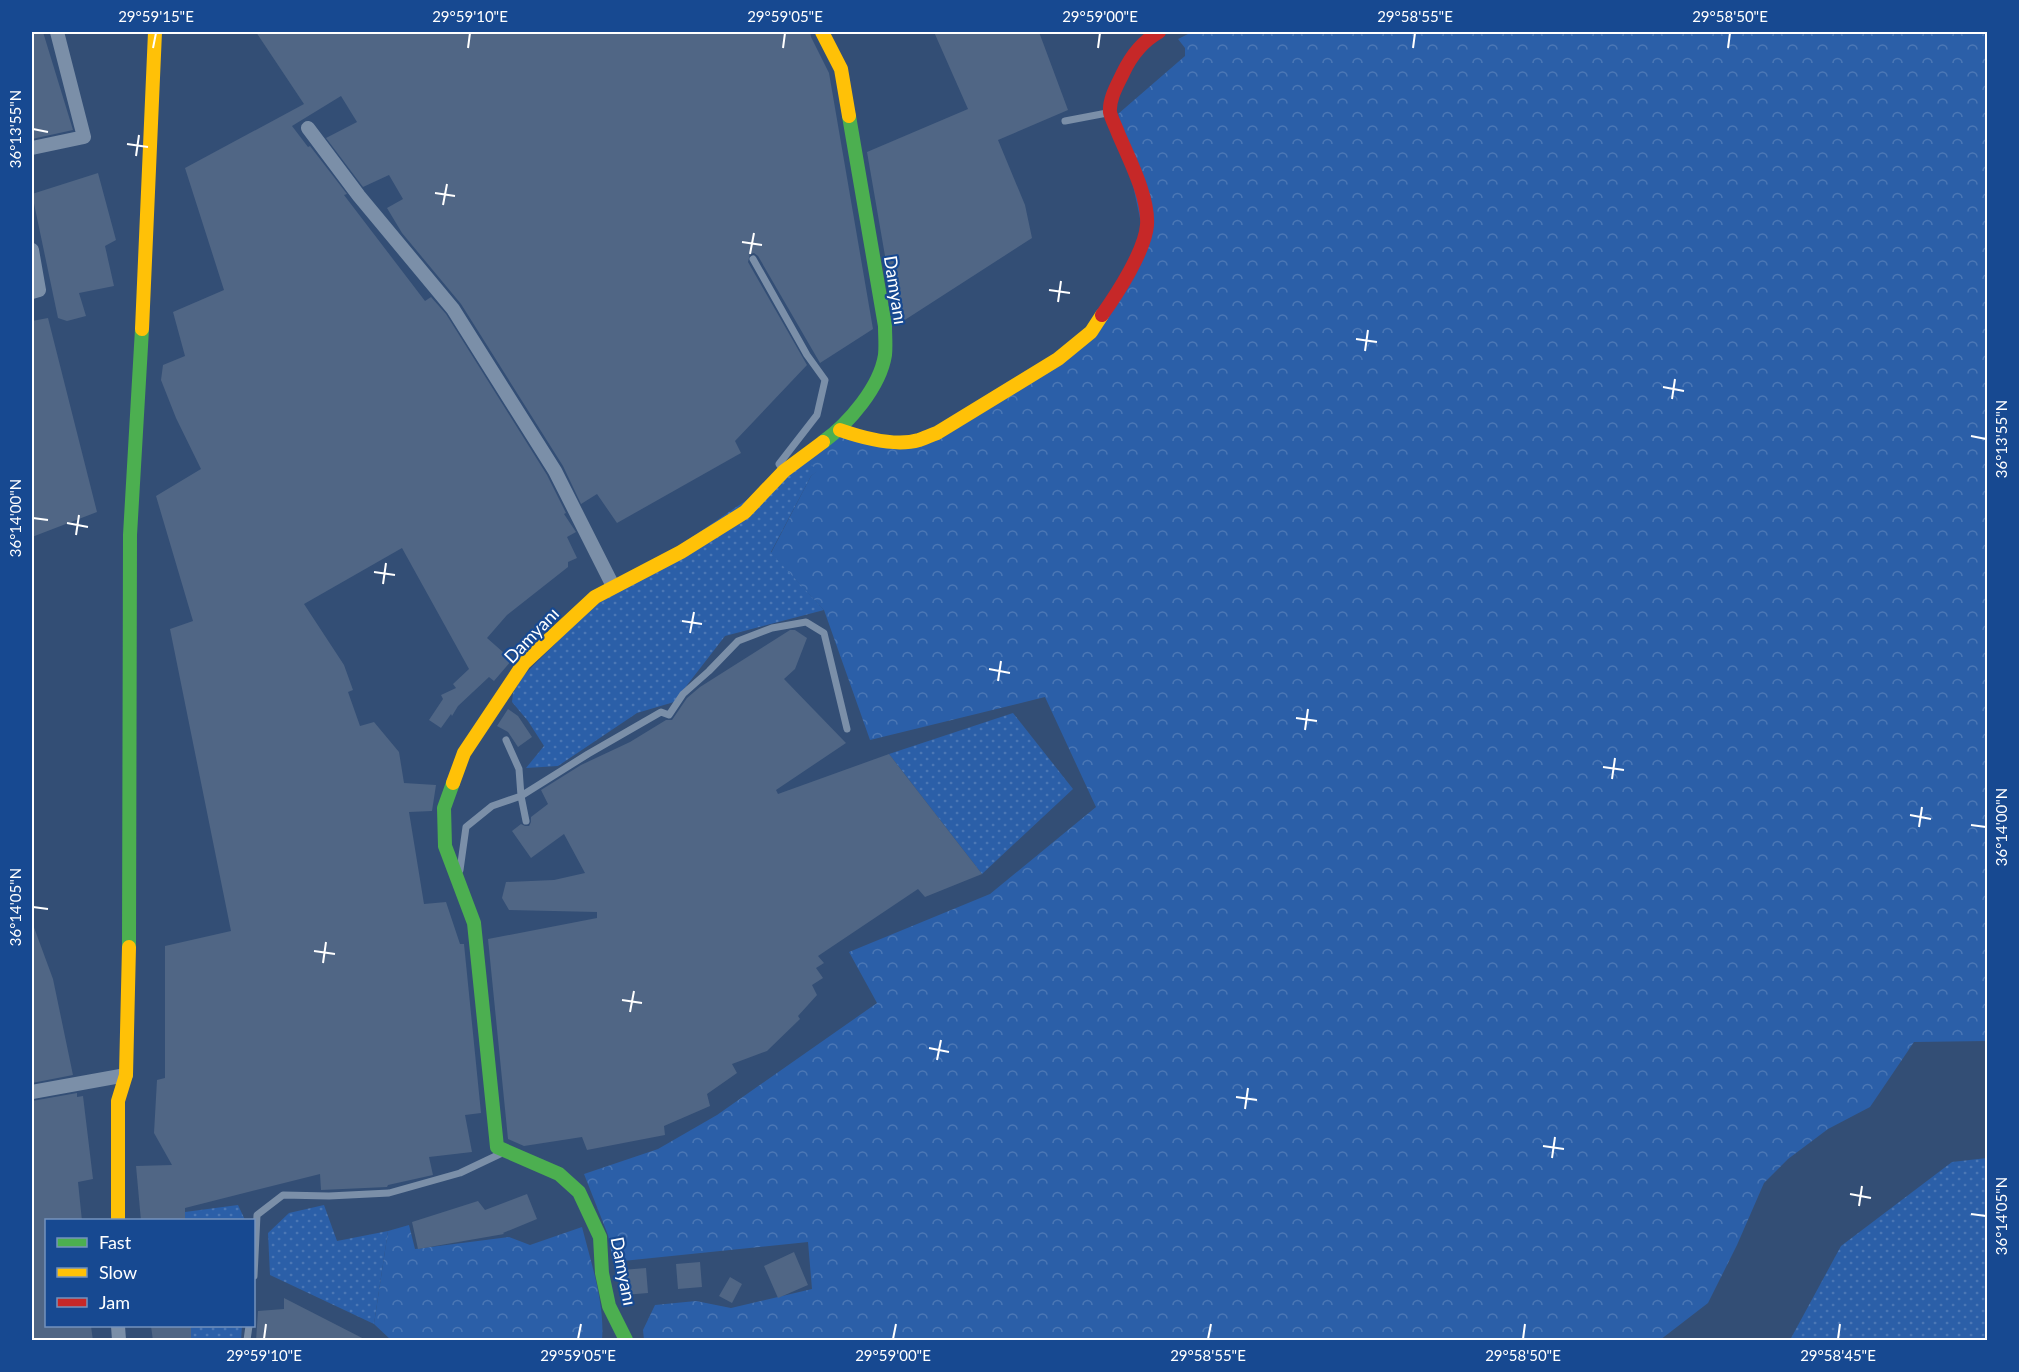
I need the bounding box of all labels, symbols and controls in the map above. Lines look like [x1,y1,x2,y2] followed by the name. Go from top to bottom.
[118,7,194,25] text: 29°59'15"E
[432,7,508,25] text: 29°59'10"E
[747,7,823,25] text: 29°59'05"E
[1062,7,1138,25] text: 29°59'00"E
[1377,7,1453,25] text: 29°58'55"E
[1692,7,1768,25] text: 29°58'50"E
[6,90,24,168] text: 36°13'55"N
[880,254,912,326] street label: Damyanı
[1992,400,2010,478] text: 36°13'55"N
[6,479,24,557] text: 36°14'00"N
[499,602,563,668] street label: Damyanı
[1992,788,2010,866] text: 36°14'00"N
[6,868,24,946] text: 36°14'05"N
[1992,1177,2010,1255] text: 36°14'05"N
[45,1219,255,1327] legend
[99,1231,132,1253] text: Fast
[607,1235,641,1307] street label: Damyanı
[99,1261,137,1283] text: Slow
[99,1291,130,1313] text: Jam
[226,1346,302,1364] text: 29°59'10"E
[540,1346,616,1364] text: 29°59'05"E
[855,1346,931,1364] text: 29°59'00"E
[1170,1346,1246,1364] text: 29°58'55"E
[1485,1346,1561,1364] text: 29°58'50"E
[1800,1346,1876,1364] text: 29°58'45"E

